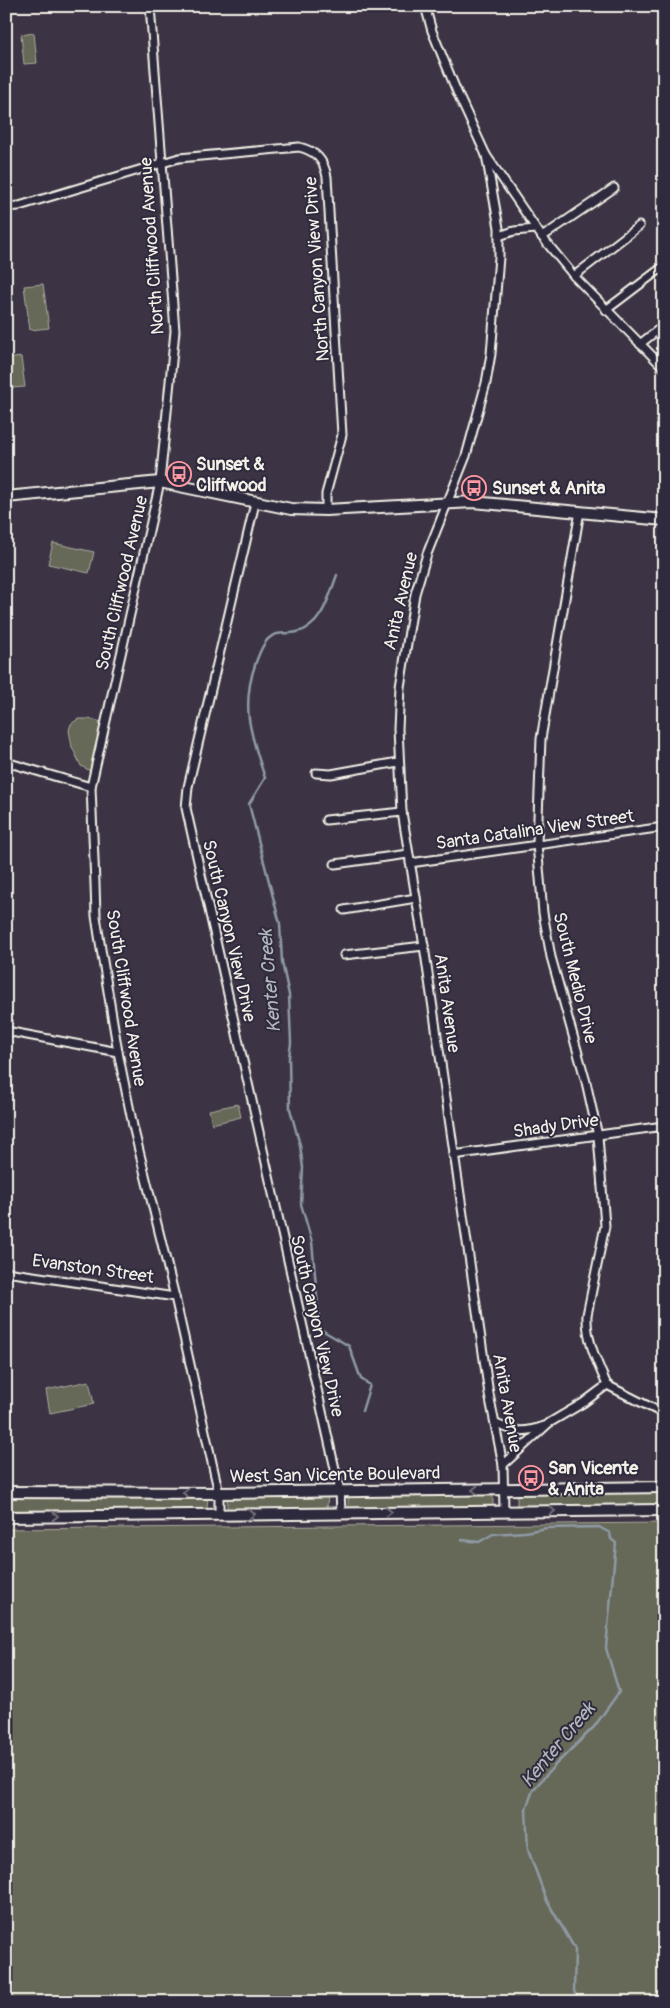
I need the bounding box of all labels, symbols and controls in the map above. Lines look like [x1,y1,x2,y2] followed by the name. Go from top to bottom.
[134,156,170,335] street label: North Cliffwood Avenue
[299,176,335,362] street label: North Canyon View Drive
[196,453,267,497] place label: Sunset & Cliffwood
[166,461,192,487] bus stop icon: Sunset & Cliffwood
[461,475,487,501] bus stop icon: Sunset & Anita
[492,477,606,500] place label: Sunset & Anita
[91,493,153,673] street label: South Cliffwood Avenue
[379,550,423,652] street label: Anita Avenue
[434,805,636,855] street label: Santa Catalina View Street
[197,838,261,1024] street label: South Canyon View Drive
[101,908,151,1088] street label: South Cliffwood Avenue
[548,910,602,1046] street label: South Medio Drive
[253,926,286,1034] water label: Kenter Creek
[429,952,465,1054] street label: Anita Avenue
[512,1109,600,1143] street label: Shady Drive
[285,1233,349,1419] street label: South Canyon View Drive
[31,1249,156,1289] street label: Evanston Street
[487,1352,527,1454] street label: Anita Avenue
[548,1457,639,1501] place label: San Vicente & Anita
[229,1462,441,1488] street label: West San Vicente Boulevard
[518,1465,544,1491] bus stop icon: San Vicente & Anita
[471,1485,478,1495] one-way arrow
[182,1488,190,1498] one-way arrow
[548,1506,556,1516] one-way arrow
[386,1507,394,1517] one-way arrow
[249,1509,257,1520] one-way arrow
[52,1511,59,1521] one-way arrow
[515,1696,602,1792] water label: Kenter Creek

